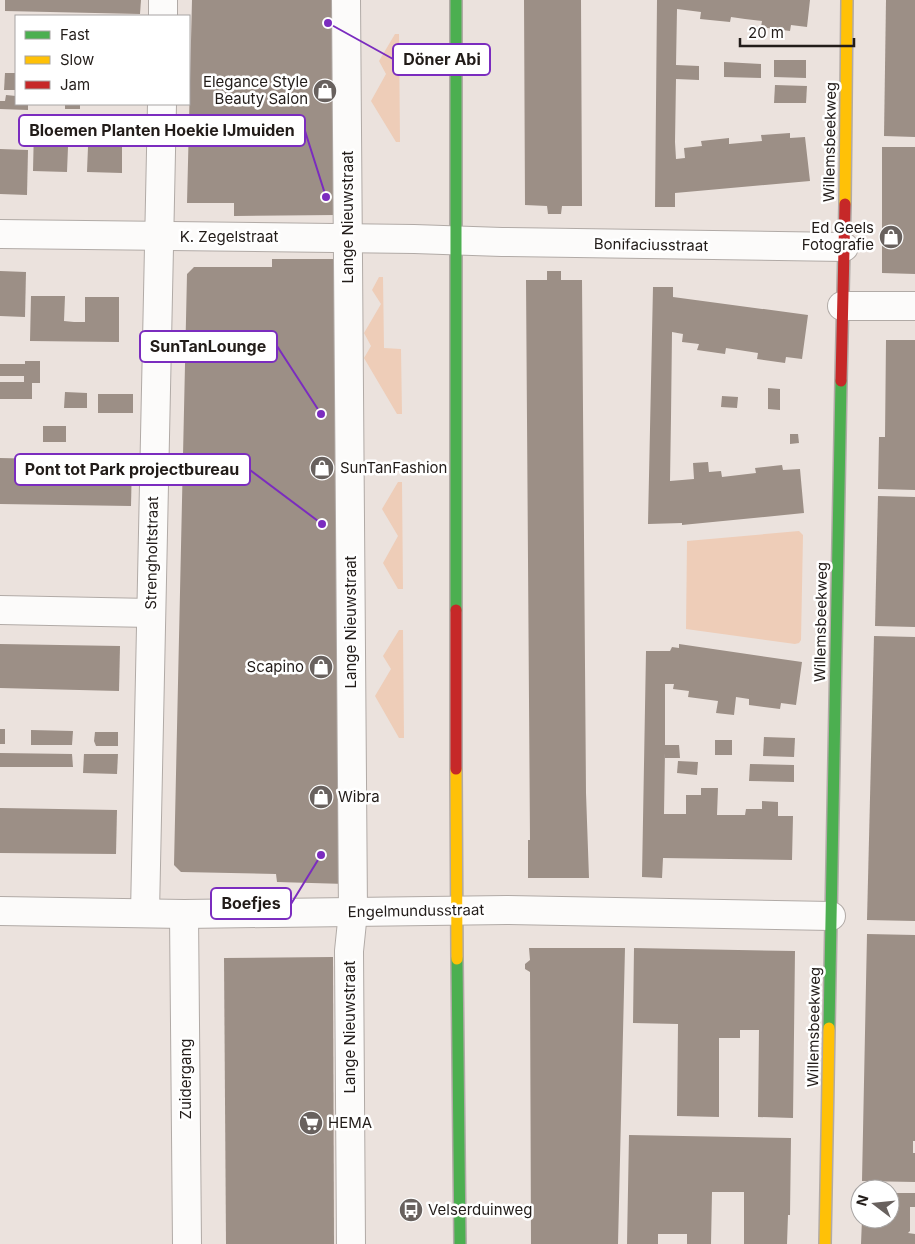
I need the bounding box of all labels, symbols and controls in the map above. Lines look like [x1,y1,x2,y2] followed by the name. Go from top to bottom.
[15,15,190,105] legend
[740,15,854,47] scale bar
[748,23,784,42] text: 20 m
[60,25,90,44] text: Fast
[393,44,490,75] callout: Döner Abi
[403,49,481,69] text: Döner Abi
[60,50,94,69] text: Slow
[203,72,308,108] place label: Elegance Style Beauty Salon
[60,75,90,94] text: Jam
[312,78,338,104] shop icon: Elegance Style Beauty Salon
[819,82,840,202] street label: Willemsbeekweg
[19,115,305,146] callout: Bloemen Planten Hoekie IJmuiden
[29,120,295,140] text: Bloemen Planten Hoekie IJmuiden
[338,150,357,283] street label: Lange Nieuwstraat
[802,218,874,254] place label: Ed Geels Fotografie
[878,224,904,250] shop icon: Ed Geels Fotografie
[180,227,278,246] street label: K. Zegelstraat
[594,234,708,255] street label: Bonifaciusstraat
[140,331,277,362] callout: SunTanLounge
[150,336,266,356] text: SunTanLounge
[15,454,250,485] callout: Pont tot Park projectbureau
[309,455,335,481] shop icon: SunTanFashion
[340,458,447,477] place label: SunTanFashion
[25,459,239,479] text: Pont tot Park projectbureau
[141,496,162,610] street label: Strengholtstraat
[341,555,360,688] street label: Lange Nieuwstraat
[810,562,831,682] street label: Willemsbeekweg
[308,654,334,680] shop icon: Scapino
[247,657,304,676] place label: Scapino
[308,784,334,810] shop icon: Wibra
[338,787,380,806] place label: Wibra
[211,888,291,919] callout: Boefjes
[221,893,281,913] text: Boefjes
[348,900,484,921] street label: Engelmundusstraat
[340,960,359,1093] street label: Lange Nieuwstraat
[803,967,824,1087] street label: Willemsbeekweg
[176,1039,195,1119] street label: Zuidergang
[298,1110,324,1136] supermarket icon: HEMA
[328,1113,372,1132] place label: HEMA
[850,1179,900,1229] north arrow
[852,1193,872,1208] text: N
[398,1197,424,1223] bus stop icon: Velserduinweg
[428,1200,533,1219] place label: Velserduinweg

